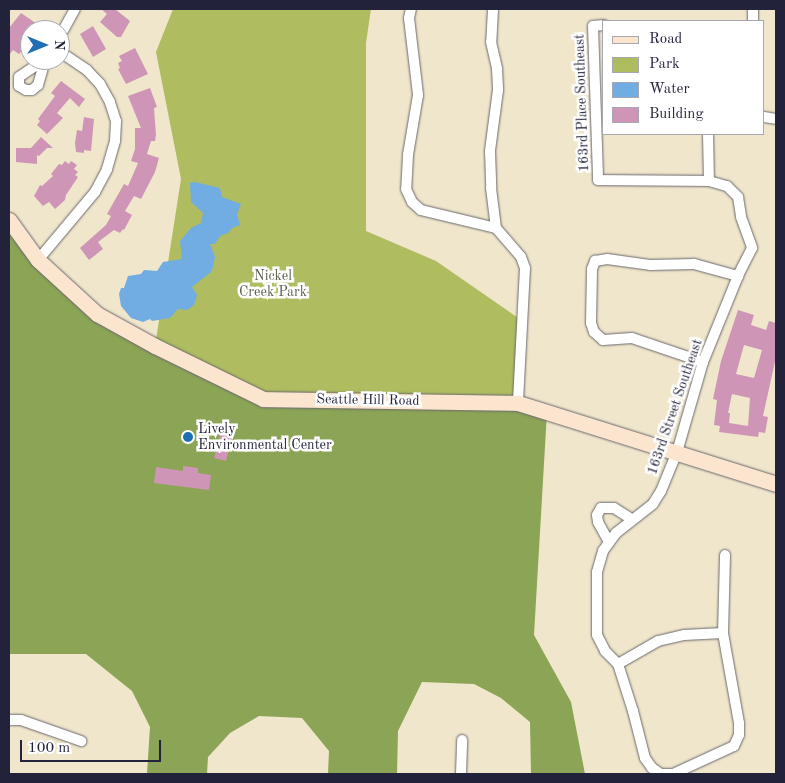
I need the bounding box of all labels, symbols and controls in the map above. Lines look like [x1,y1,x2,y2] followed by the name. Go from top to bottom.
[20,20,70,70] north arrow
[602,20,765,135] legend
[649,32,682,47] text: Road
[571,34,593,172] street label: 163rd Place Southeast
[52,40,66,50] text: N
[649,57,680,72] text: Park
[649,82,690,97] text: Water
[649,107,704,122] text: Building
[239,268,307,300] park label: Nickel Creek Park
[644,337,706,477] street label: 163rd Street Southeast
[316,391,420,409] street label: Seattle Hill Road
[198,421,332,454] place label: Lively Environmental Center
[182,431,194,443] marker: Lively Environmental Center
[22,730,164,762] scale bar
[28,741,70,756] text: 100 m

